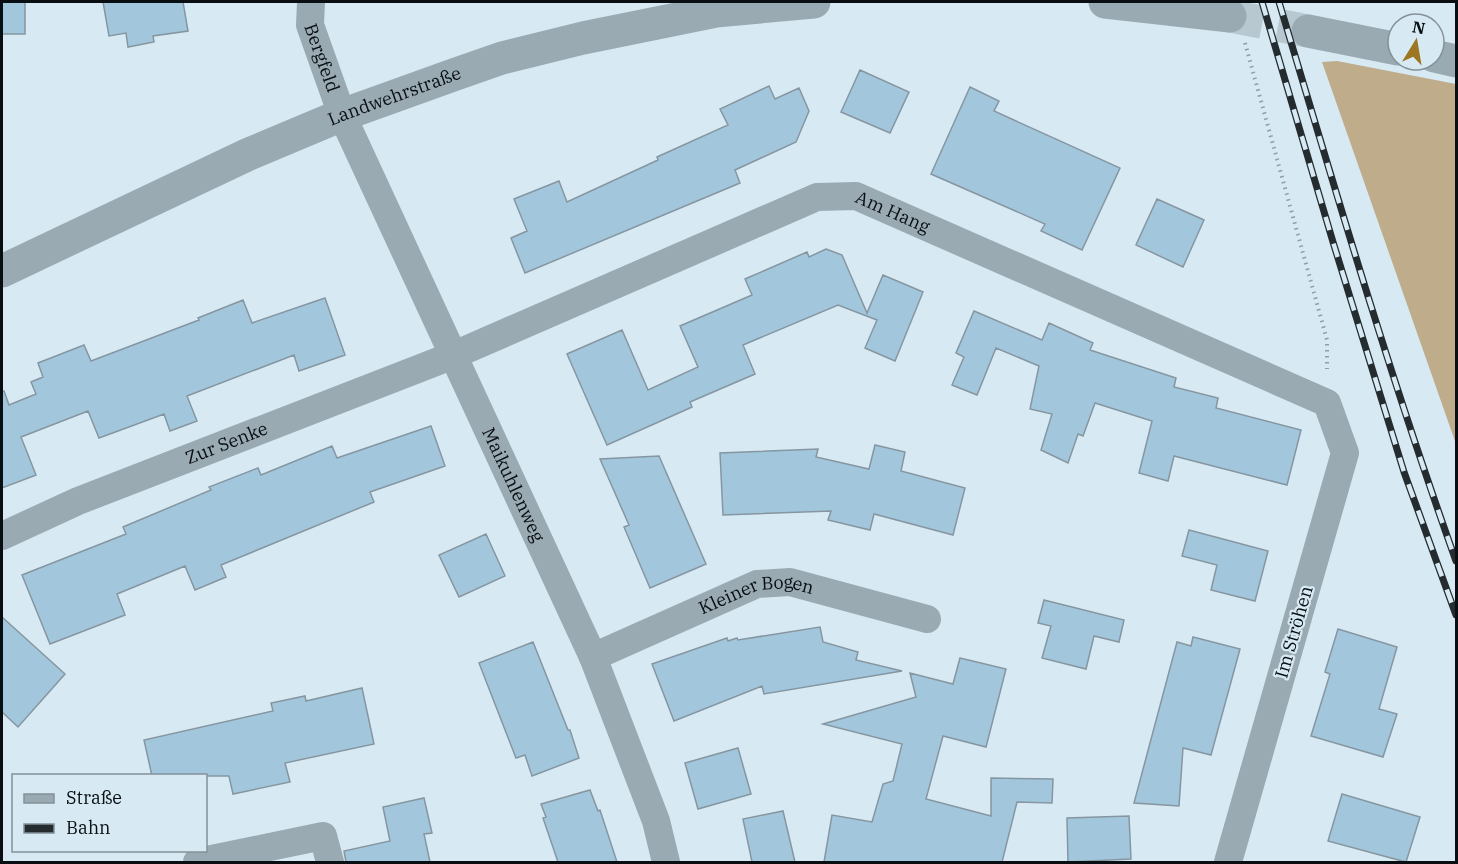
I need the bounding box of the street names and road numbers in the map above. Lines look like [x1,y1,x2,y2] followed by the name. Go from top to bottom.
[299,20,345,95] street label: Bergfeld
[324,61,464,131] street label: Landwehrstraße
[852,185,934,238] street label: Am Hang
[182,417,271,469] street label: Zur Senke
[477,424,550,546] street label: Maikuhlenweg
[695,570,817,619] street label: Kleiner Bogen
[1269,583,1318,681] street label: Im Ströhen

